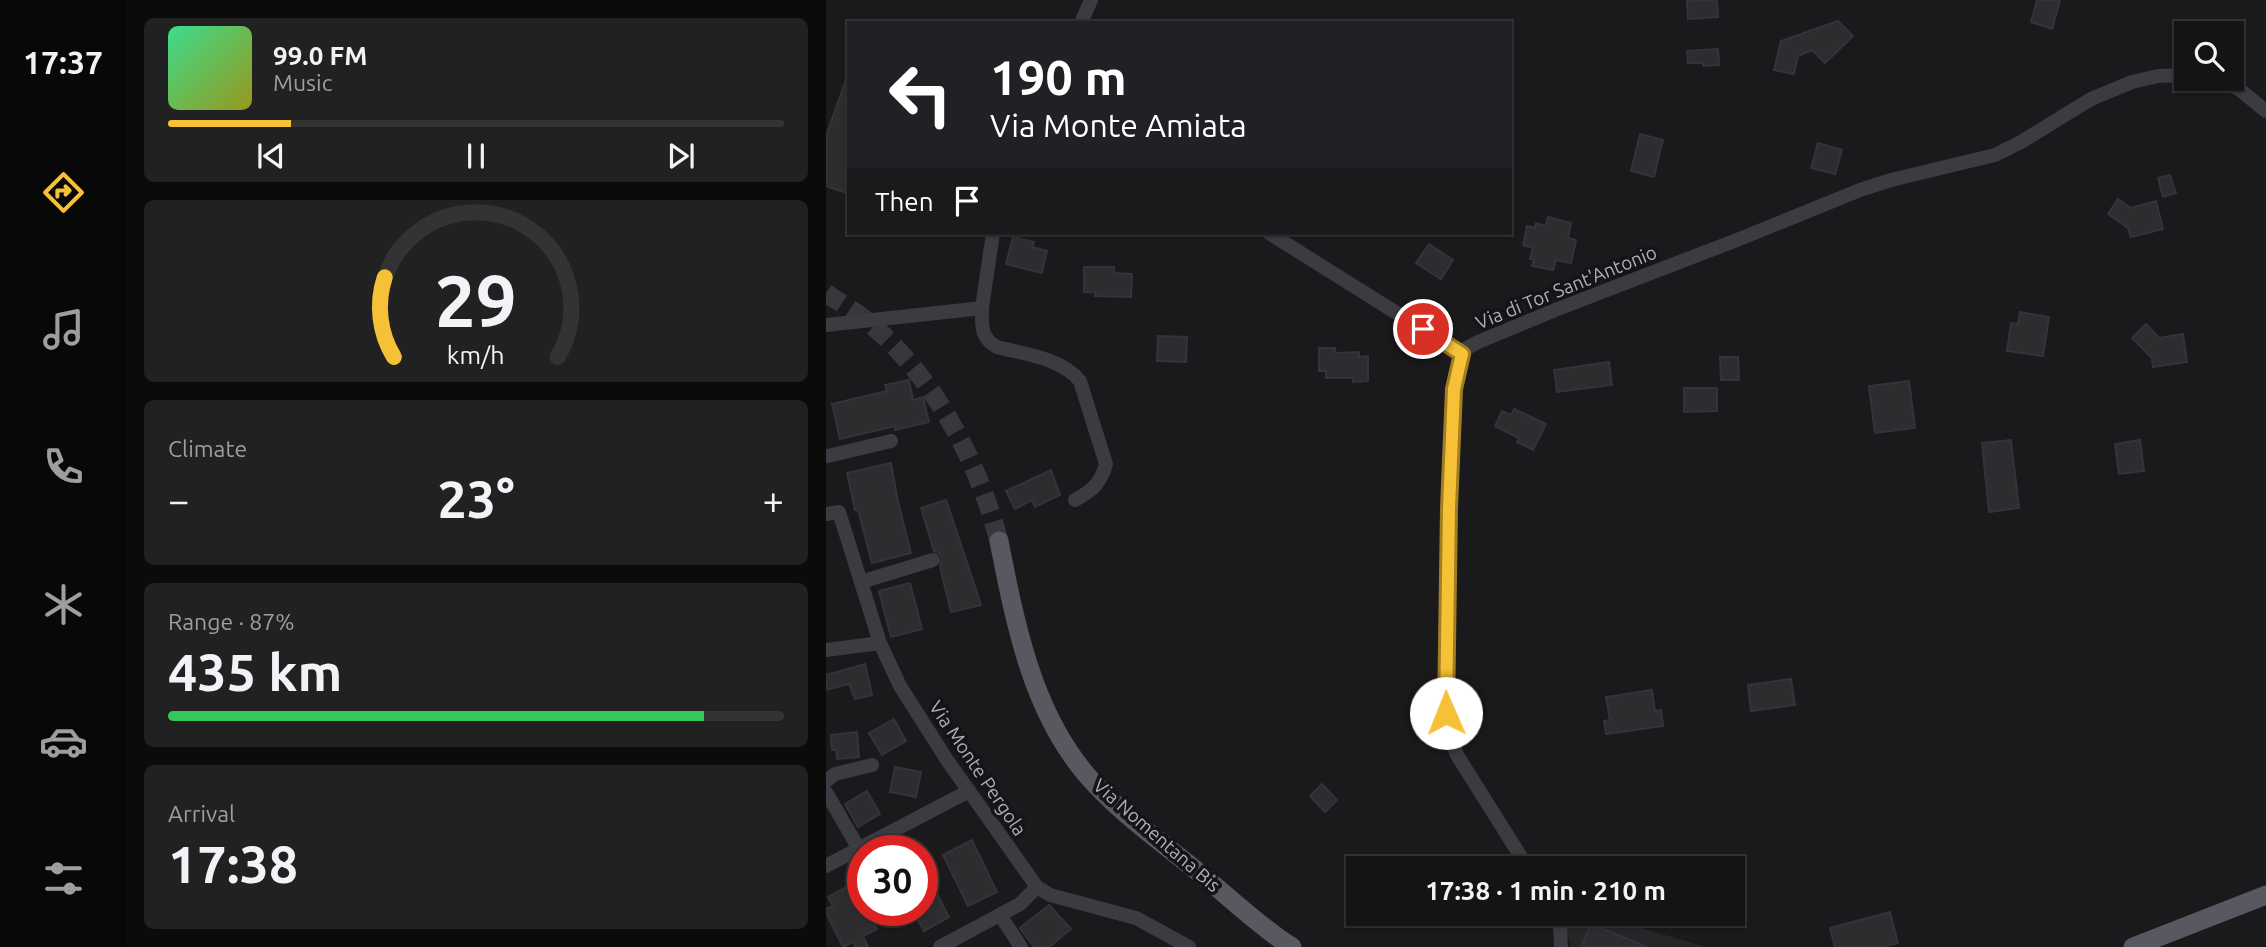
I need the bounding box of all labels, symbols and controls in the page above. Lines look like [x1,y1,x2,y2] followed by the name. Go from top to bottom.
[2174,21,2244,91] map controls
[2174,21,2244,91] button: search
[273,41,367,70] text: 99.0 FM
[23,44,103,80] text: 17:37
[875,49,966,140] icon: left
[990,49,1127,104] text: 190 m
[273,70,332,95] text: Music
[990,107,1247,143] text: Via Monte Amiata
[252,137,290,175] icon: previous
[457,137,495,175] icon: pause
[662,137,700,175] icon: next
[39,168,88,217] icon: directions
[948,182,986,220] icon: arrive
[875,187,934,216] text: Then
[1472,241,1660,333] street label: Via di Tor Sant'Antonio
[435,260,517,342] text: 29
[1393,299,1453,359] pin
[39,305,88,354] icon: music
[1404,310,1442,348] icon: arrive
[447,341,505,369] text: km/h
[168,436,247,461] text: Climate
[39,442,88,491] icon: phone
[437,470,515,528] text: 23°
[168,479,189,521] text: −
[763,479,784,521] text: +
[39,580,88,629] icon: climate
[168,609,295,634] text: Range · 87%
[168,643,342,701] text: 435 km
[1409,676,1483,750] position arrow
[925,697,1031,839] street label: Via Monte Pergola
[39,717,88,766] icon: car
[1089,774,1225,896] street label: Via Nomentana Bis
[168,801,235,826] text: Arrival
[168,835,298,893] text: 17:38
[847,835,938,926] speed limit sign: 30
[39,854,88,903] icon: filters
[1425,876,1666,905] text: 17:38 · 1 min · 210 m

